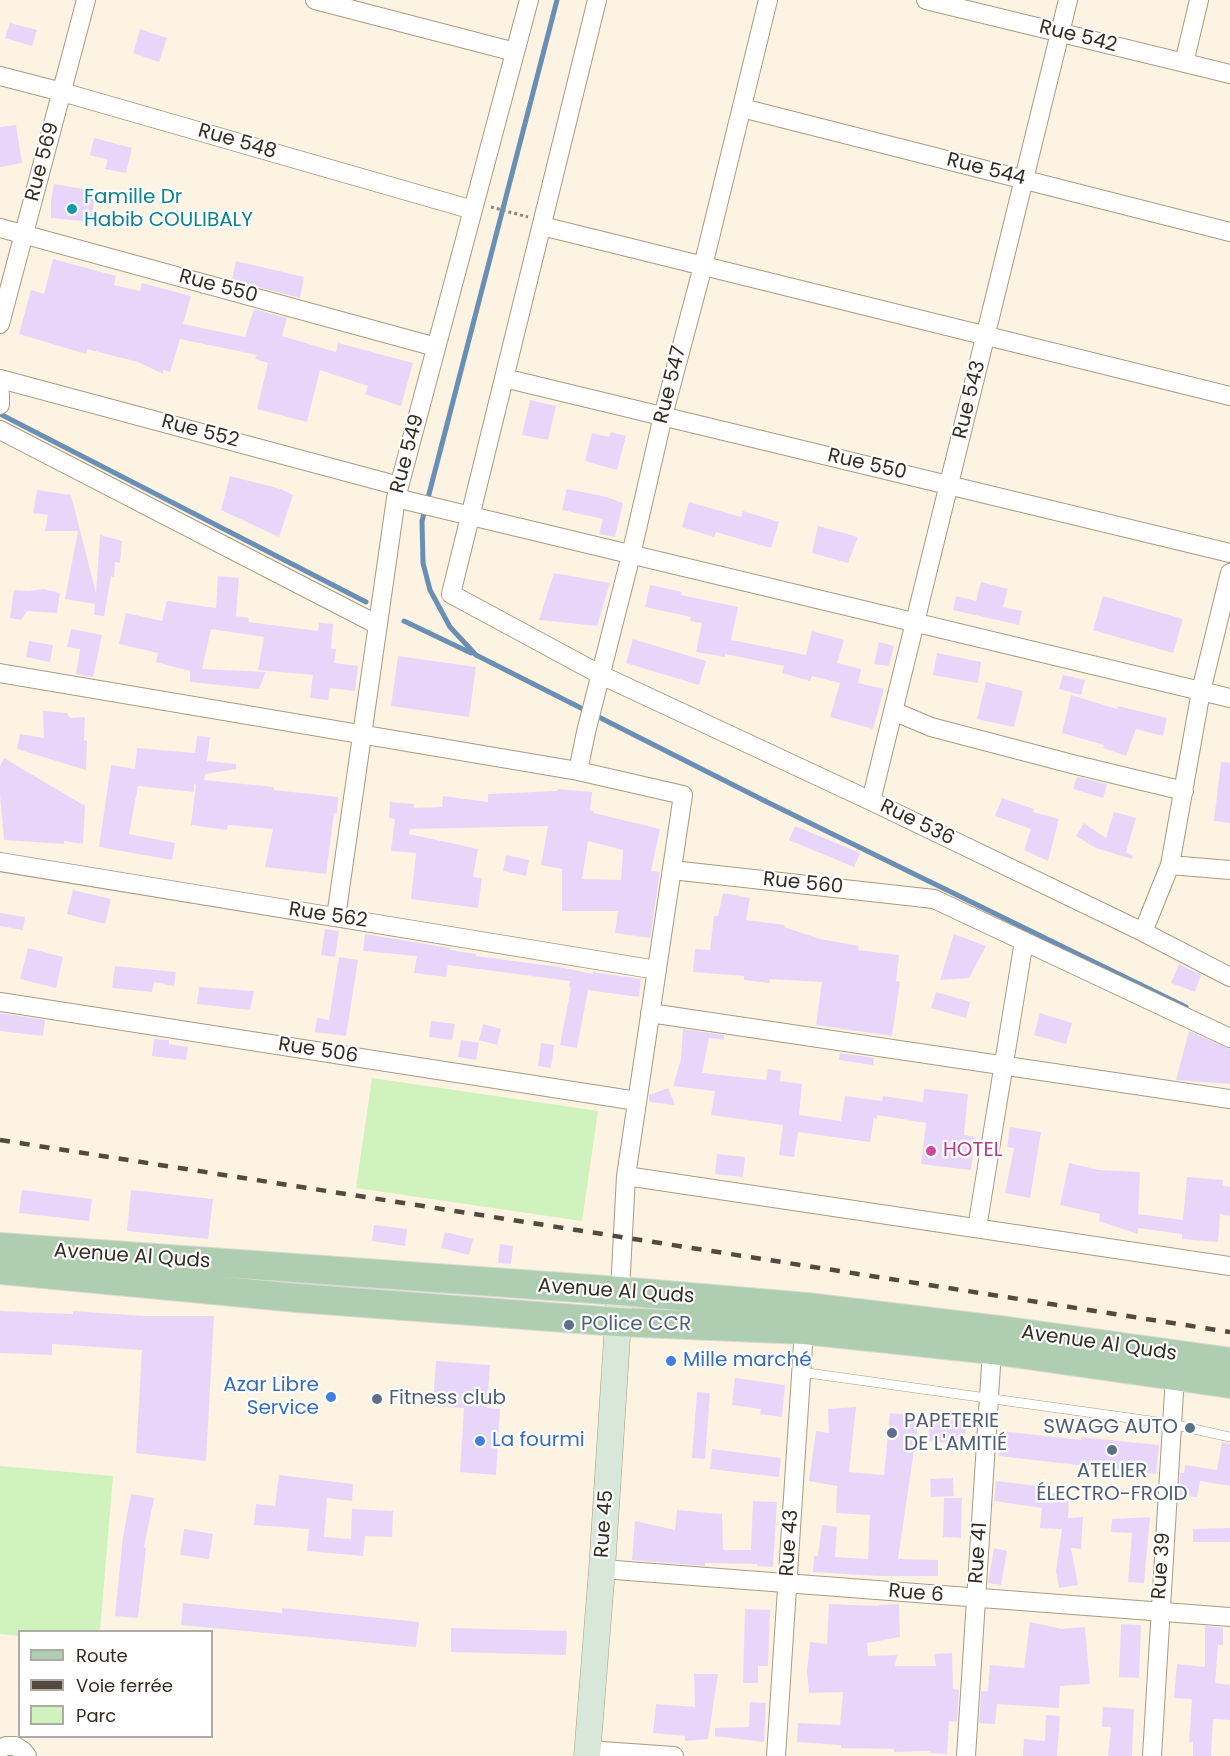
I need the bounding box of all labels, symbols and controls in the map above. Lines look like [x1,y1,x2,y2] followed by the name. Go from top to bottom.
[1037,16,1119,58] street label: Rue 542
[195,119,279,165] street label: Rue 548
[21,120,65,204] street label: Rue 569
[944,149,1028,191] street label: Rue 544
[84,186,253,233] place label: Famille Dr Habib COULIBALY
[65,202,79,216] marker: Famille Dr Habib COULIBALY
[176,265,260,309] street label: Rue 550
[650,344,692,426] street label: Rue 547
[949,358,991,442] street label: Rue 543
[159,410,241,454] street label: Rue 552
[386,412,430,496] street label: Rue 549
[825,444,909,486] street label: Rue 550
[876,795,958,851] street label: Rue 536
[762,868,844,900] street label: Rue 560
[287,898,369,934] street label: Rue 562
[276,1033,360,1069] street label: Rue 506
[943,1139,1002,1163] place label: HOTEL
[924,1144,938,1158] marker: HOTEL
[53,1240,211,1274] street label: Avenue Al Quds
[537,1275,695,1309] street label: Avenue Al Quds
[581,1313,691,1337] place label: POlice CCR
[562,1318,576,1332] marker: POlice CCR
[1020,1321,1178,1367] street label: Avenue Al Quds
[683,1349,812,1373] place label: Mille marché
[664,1354,678,1368] marker: Mille marché
[223,1374,319,1421] place label: Azar Libre Service
[389,1387,506,1411] place label: Fitness club
[324,1390,338,1404] marker: Azar Libre Service
[370,1392,384,1406] marker: Fitness club
[904,1410,1007,1457] place label: PAPETERIE DE L'AMITIÉ
[1043,1416,1178,1440] place label: SWAGG AUTO
[1183,1421,1197,1435] marker: SWAGG AUTO
[885,1426,899,1440] marker: PAPETERIE DE L'AMITIÉ
[492,1429,585,1453] place label: La fourmi
[473,1434,487,1448] marker: La fourmi
[1105,1443,1119,1457] marker: ATELIER ÉLECTRO-FROID
[1036,1460,1188,1507] place label: ATELIER ÉLECTRO-FROID
[591,1489,619,1559] street label: Rue 45
[776,1509,804,1577] street label: Rue 43
[965,1521,993,1585] street label: Rue 41
[1148,1532,1176,1600] street label: Rue 39
[887,1580,945,1608] street label: Rue 6
[18,1630,213,1738] legend
[76,1643,128,1668] text: Route
[76,1673,173,1698] text: Voie ferrée
[76,1703,116,1728] text: Parc

